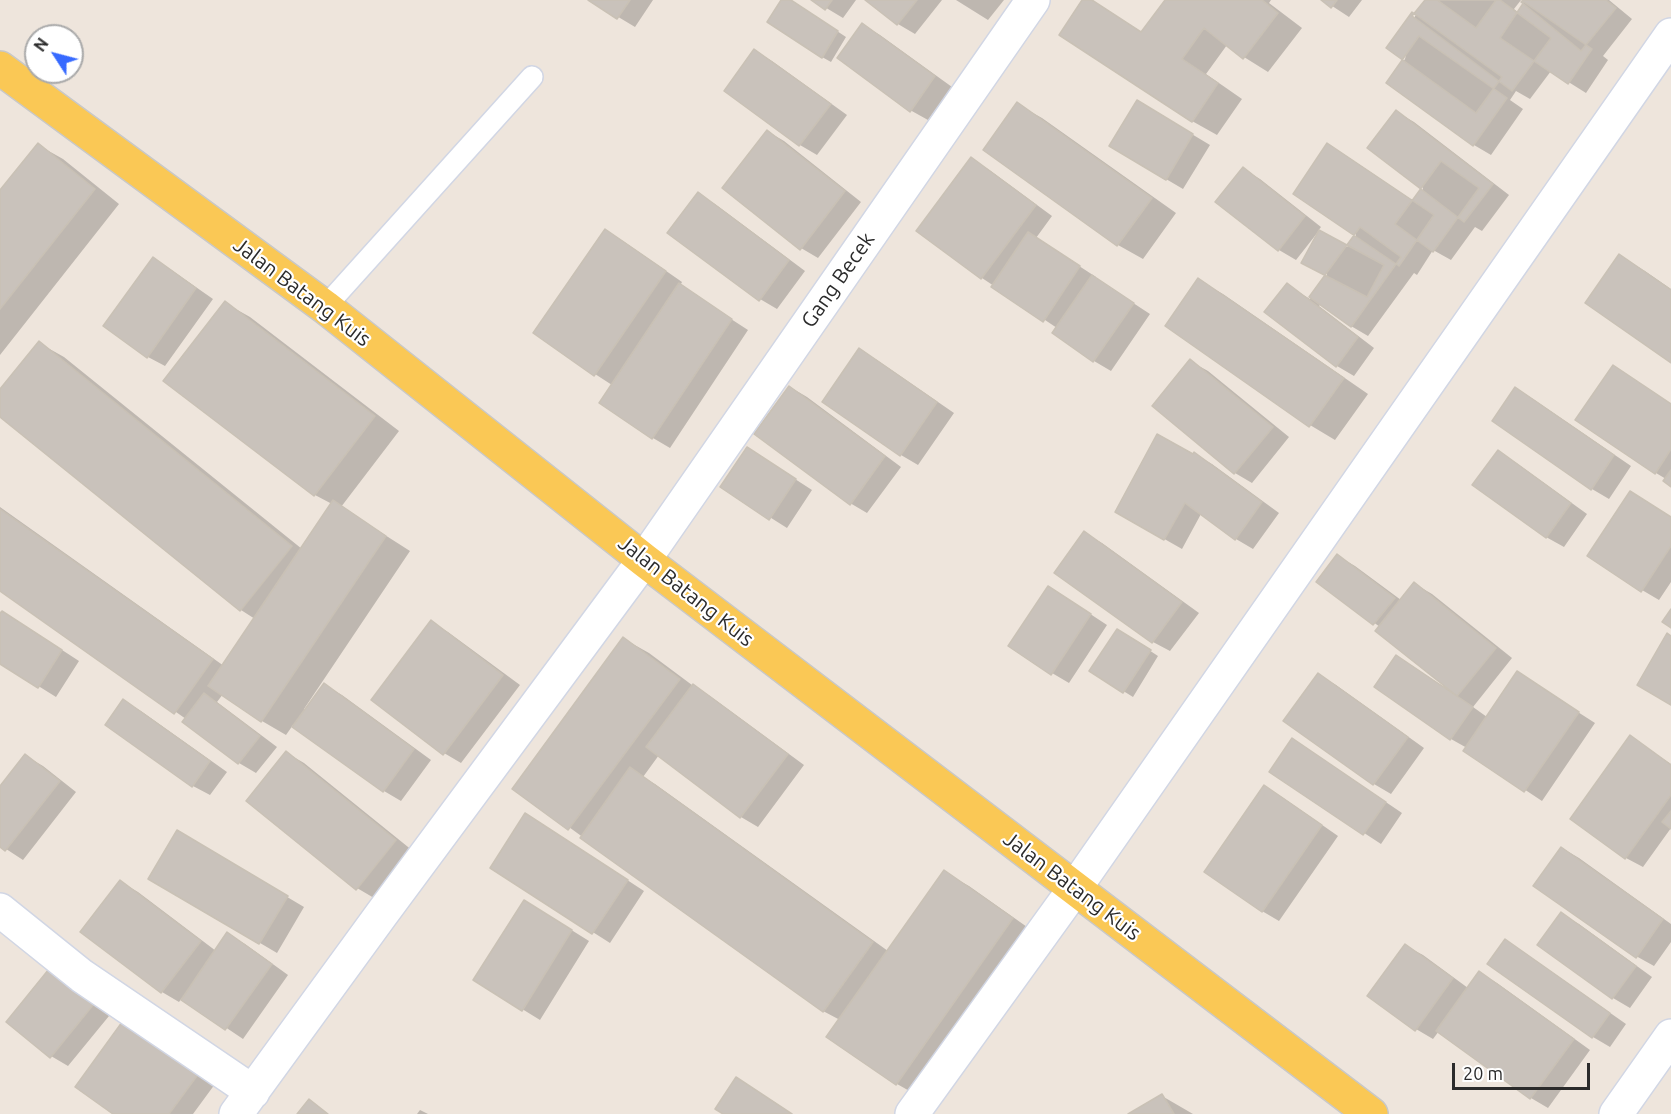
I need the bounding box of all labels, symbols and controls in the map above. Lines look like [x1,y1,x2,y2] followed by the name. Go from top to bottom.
[24,24,84,84] north arrow
[30,34,52,55] text: N
[796,228,880,332] street label: Gang Becek
[228,232,376,352] street label: Jalan Batang Kuis
[613,530,759,652] street label: Jalan Batang Kuis
[998,826,1146,946] street label: Jalan Batang Kuis
[1455,1051,1593,1089] scale bar
[1463,1063,1503,1083] text: 20 m

